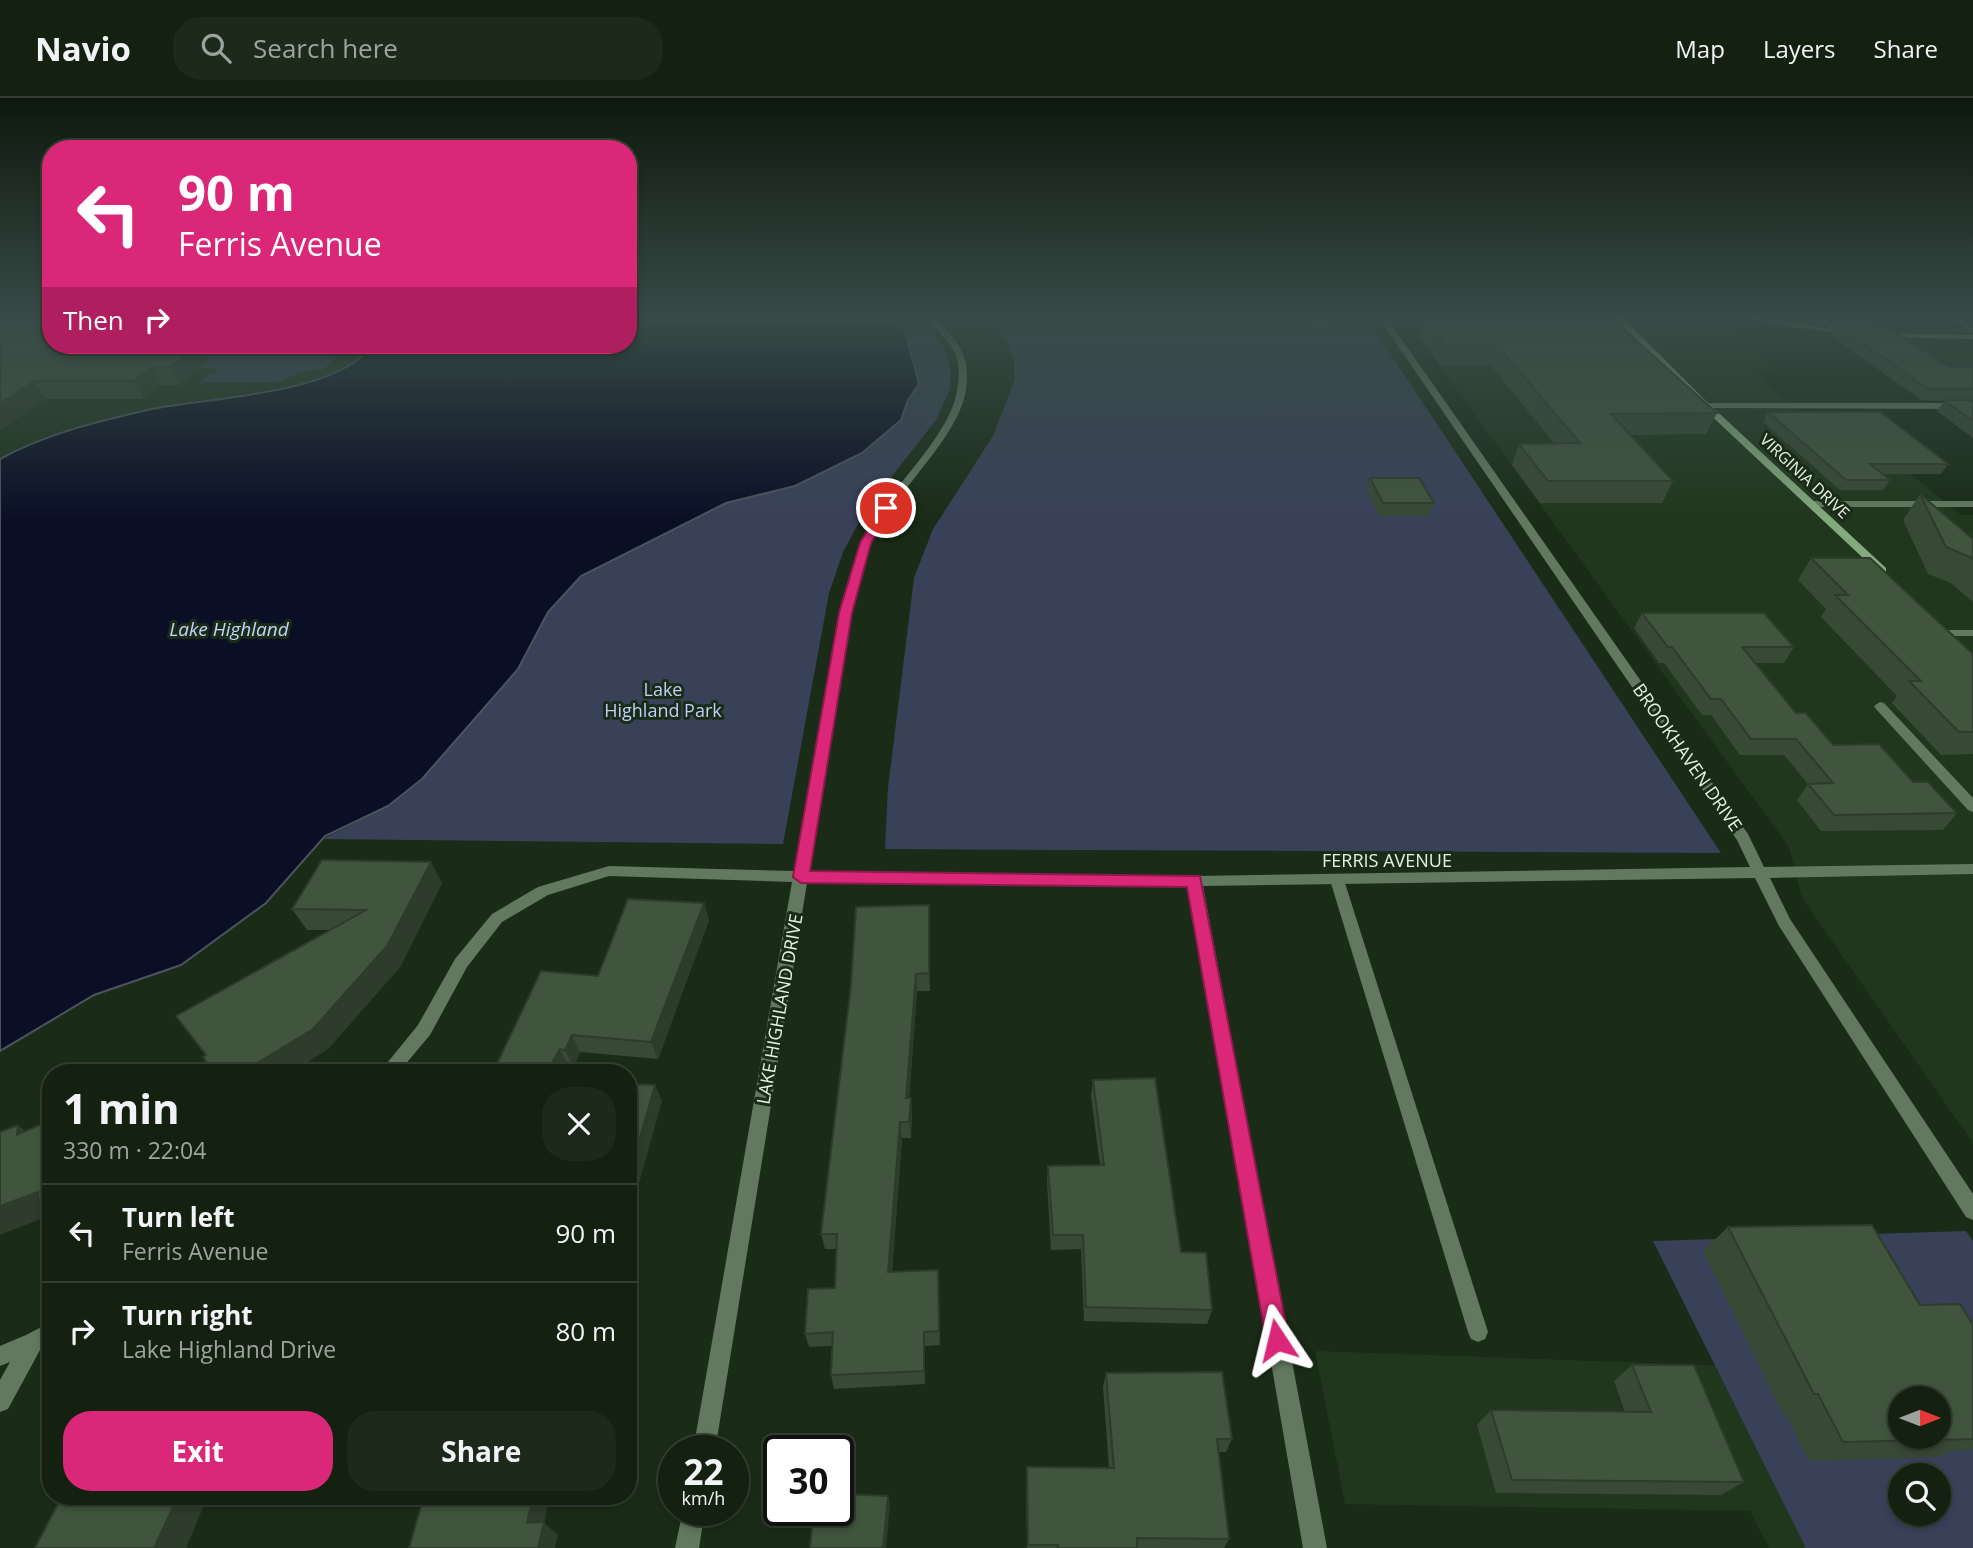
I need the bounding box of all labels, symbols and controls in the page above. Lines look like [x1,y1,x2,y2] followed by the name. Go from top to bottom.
[173,17,663,80] search box
[35,26,131,71] text: Navio
[197,29,235,67] icon: search
[253,30,398,66] text: Search here
[1675,32,1725,65] text: Map
[1763,32,1836,65] text: Layers
[1874,32,1938,65] text: Share
[178,159,295,225] text: 90 m
[63,168,154,259] icon: left
[178,222,382,265] text: Ferris Avenue
[138,301,176,339] icon: right
[63,302,124,338] text: Then
[1755,429,1855,523] street label: VIRGINIA DRIVE
[856,478,916,538] pin
[867,489,905,527] icon: arrive
[169,616,290,642] water label: Lake Highland
[604,677,722,722] park label: Lake Highland Park
[1628,678,1748,836] street label: BROOKHAVEN DRIVE
[1322,848,1452,872] street label: FERRIS AVENUE
[750,912,808,1106] street label: LAKE HIGHLAND DRIVE
[63,1079,180,1136] text: 1 min
[542,1087,616,1161] button: close
[63,1134,206,1166] text: 330 m · 22:04
[122,1199,234,1235] text: Turn left
[63,1214,101,1252] icon: left
[555,1215,616,1251] text: 90 m
[122,1235,268,1267] text: Ferris Avenue
[122,1297,253,1333] text: Turn right
[1240,1303,1314,1377] position arrow
[63,1312,101,1350] icon: right
[555,1313,616,1349] text: 80 m
[122,1333,336,1365] text: Lake Highland Drive
[1888,1386,1951,1449] north arrow
[1888,1386,1951,1526] map controls
[63,1411,333,1491] button: Exit
[347,1411,616,1491] button: Share
[763,1435,854,1526] speed limit sign: 30
[683,1448,724,1495] text: 22
[1888,1463,1951,1526] button: search
[682,1486,725,1510] text: km/h

